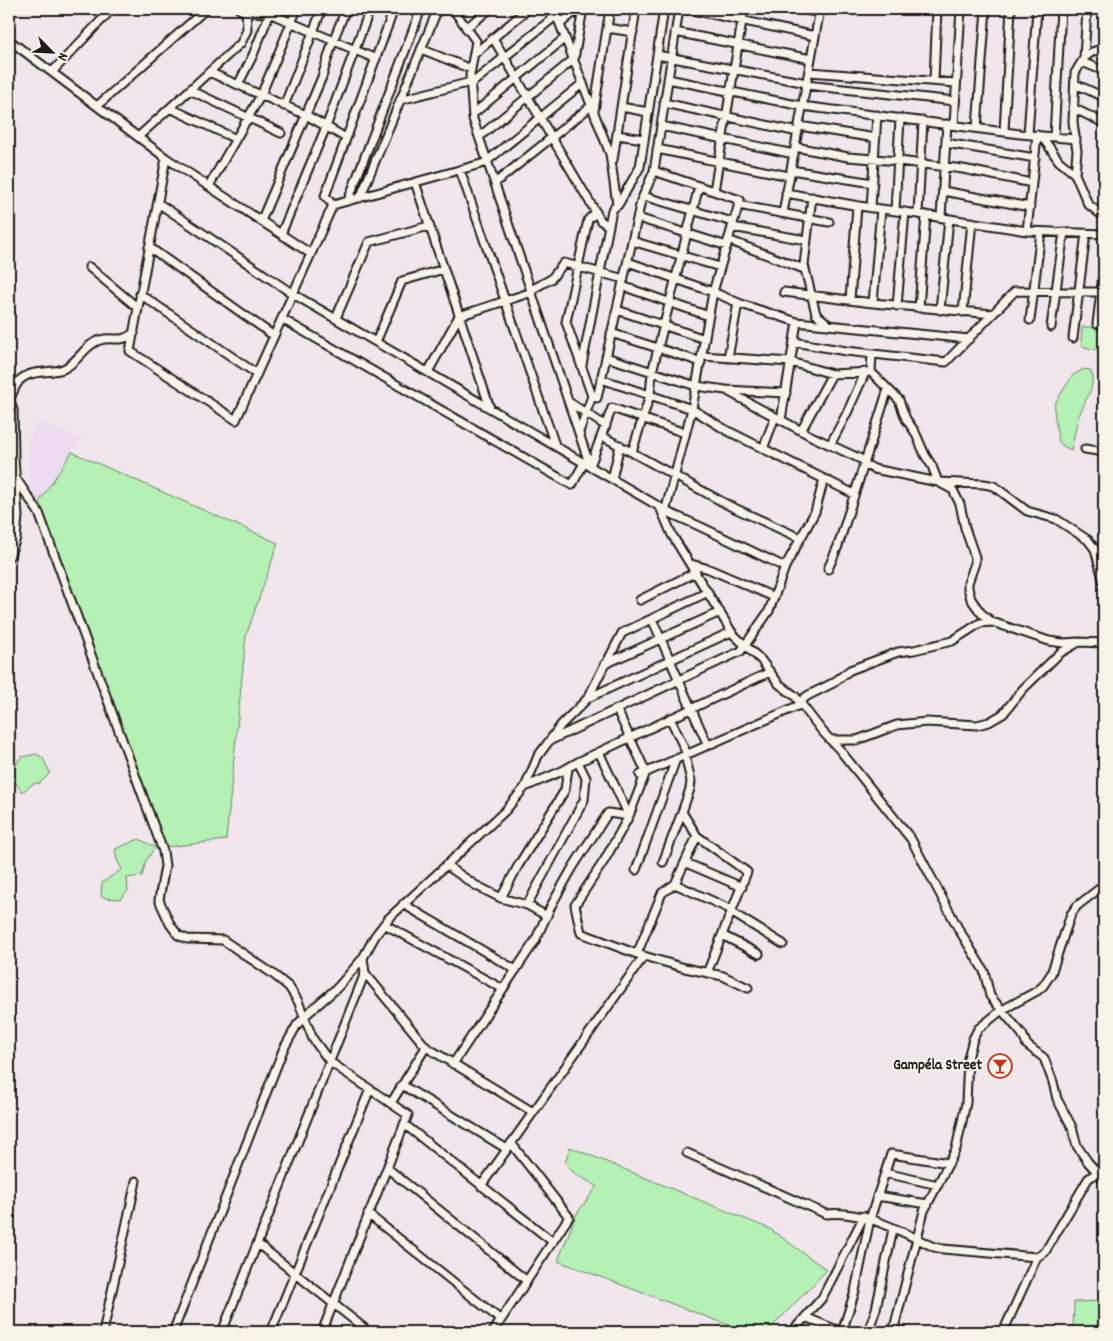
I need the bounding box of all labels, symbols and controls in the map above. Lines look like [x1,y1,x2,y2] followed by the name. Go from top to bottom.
[28,28,78,78] north arrow
[51,49,73,64] text: N
[987,1053,1013,1079] bar icon: Gampéla Street
[893,1055,982,1077] place label: Gampéla Street

